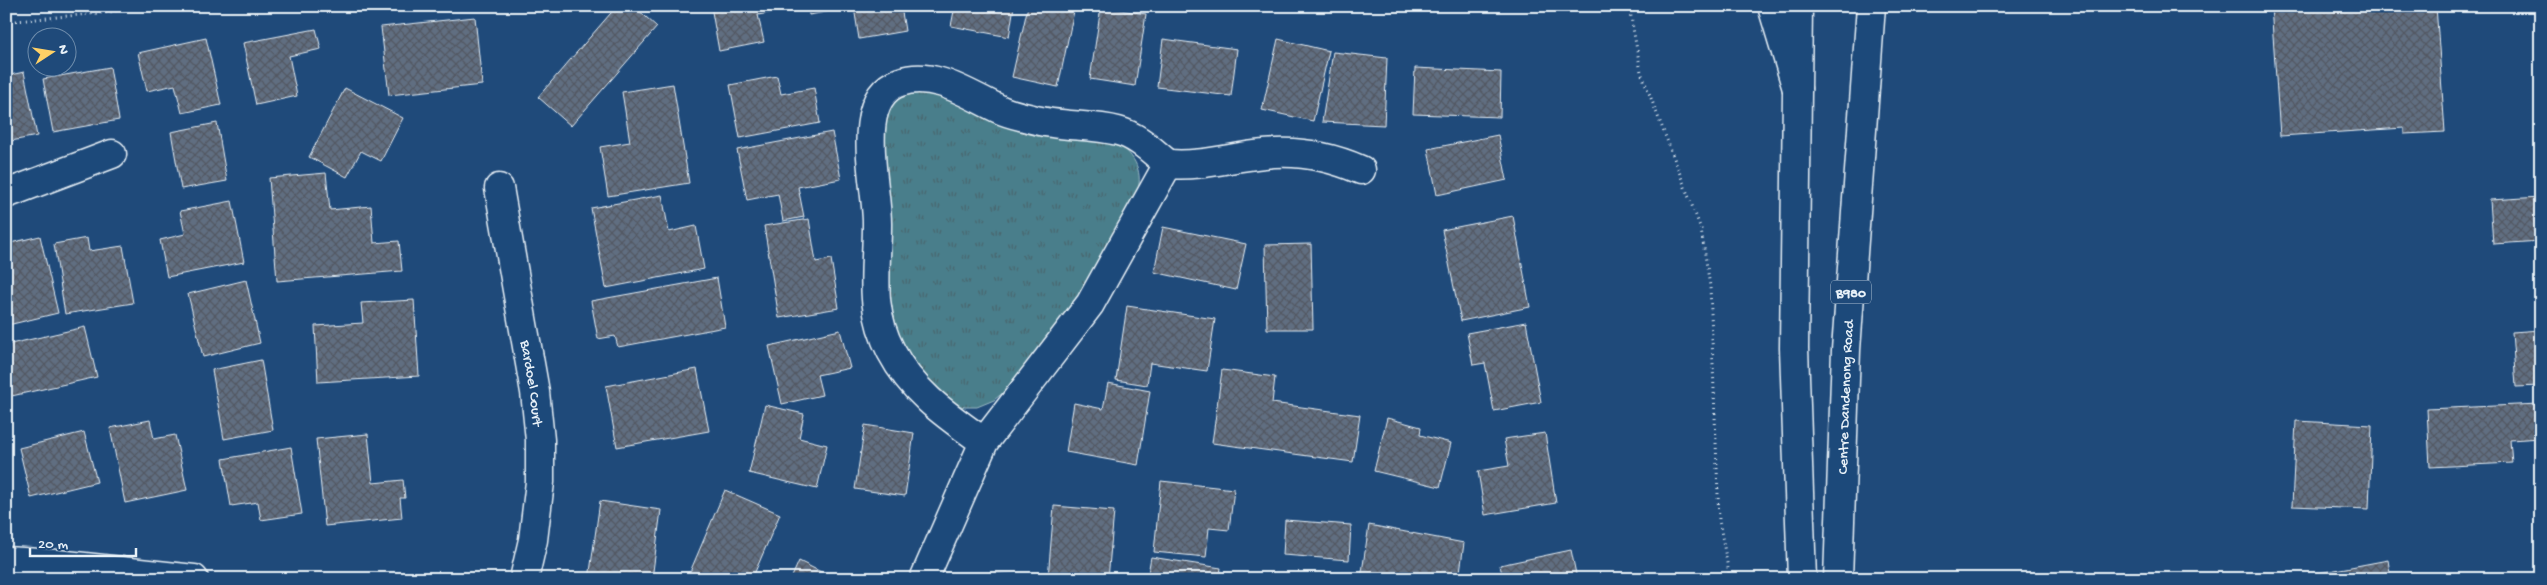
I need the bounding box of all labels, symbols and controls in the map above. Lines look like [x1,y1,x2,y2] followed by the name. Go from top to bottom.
[28,28,78,78] north arrow
[53,44,72,56] text: N
[1831,280,1871,304] road number: B980
[1835,318,1859,475] street label: Centre Dandenong Road
[515,338,546,429] street label: Bardoel Court
[30,525,136,557] scale bar
[38,536,68,554] text: 20 m

